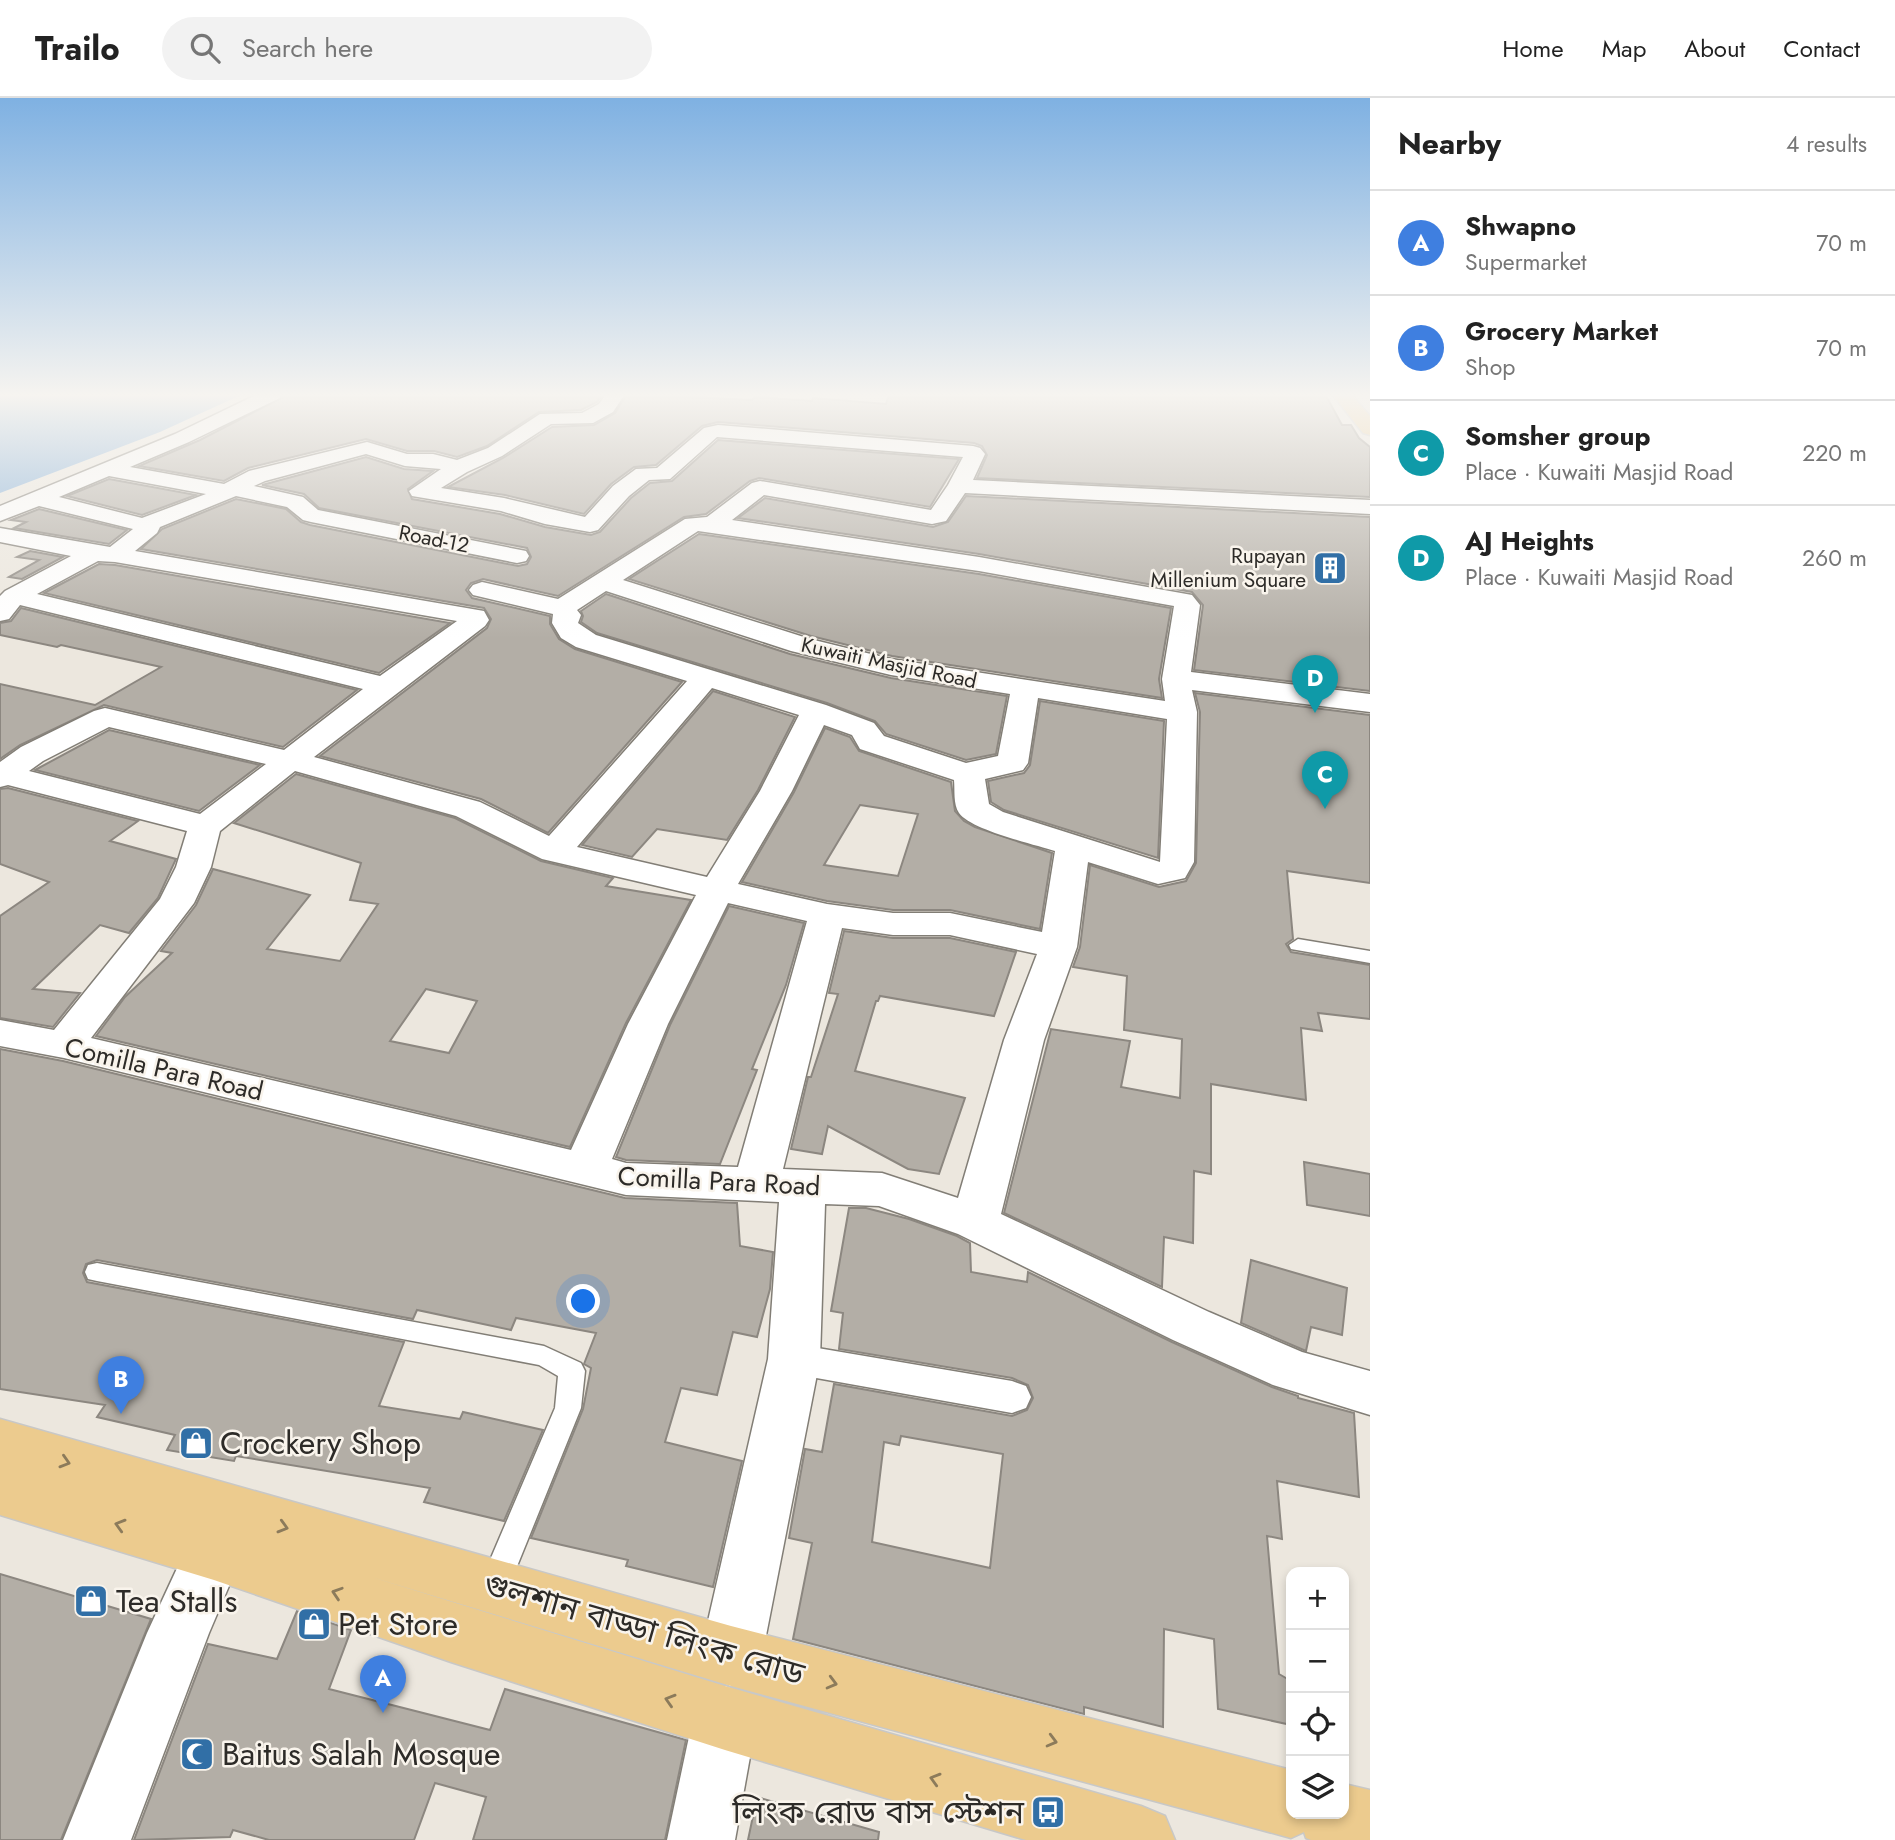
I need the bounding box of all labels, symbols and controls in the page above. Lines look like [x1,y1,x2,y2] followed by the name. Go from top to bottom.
[162,17,652,80] search box
[35,25,120,72] text: Trailo
[186,29,224,67] icon: search
[242,29,373,67] text: Search here
[1502,31,1564,66] text: Home
[1602,31,1646,66] text: Map
[1684,31,1745,66] text: About
[1783,31,1860,66] text: Contact
[1398,122,1501,165] text: Nearby
[1786,127,1867,161] text: 4 results
[1465,207,1576,245] text: Shwapno
[1413,226,1429,260] text: A
[1816,226,1867,260] text: 70 m
[1465,245,1587,279] text: Supermarket
[1465,312,1658,350] text: Grocery Market
[1413,331,1429,365] text: B
[1816,331,1867,365] text: 70 m
[1465,350,1515,384] text: Shop
[1465,417,1650,455] text: Somsher group
[1413,436,1429,470] text: C
[1802,436,1867,470] text: 220 m
[1465,455,1733,489] text: Place · Kuwaiti Masjid Road
[396,517,472,561] street label: Road-12
[1465,522,1594,560] text: AJ Heights
[1151,541,1306,595] place label: Rupayan Millenium Square
[1413,541,1429,575] text: D
[1802,541,1867,575] text: 260 m
[1311,549,1349,587] building icon: Rupayan Millenium Square
[1465,560,1733,594] text: Place · Kuwaiti Masjid Road
[798,630,980,696] street label: Kuwaiti Masjid Road
[1292,655,1338,713] pin: D
[1302,751,1348,809] pin: C
[61,1028,267,1110] street label: Comilla Para Road
[617,1157,821,1205] street label: Comilla Para Road
[566,1284,600,1318] your location
[98,1356,144,1414] pin: B
[220,1420,421,1466] place label: Crockery Shop
[177,1424,215,1462] shop icon: Crockery Shop
[59,1454,71,1469] one-way arrow
[277,1518,289,1533] one-way arrow
[114,1519,126,1534] one-way arrow
[478,1561,811,1697] street label: গুলশান বাড্ডা লিংক রোড
[1286,1567,1349,1819] map controls
[1286,1567,1349,1630] button: +
[116,1578,237,1624] place label: Tea Stalls
[72,1582,110,1620] shop icon: Tea Stalls
[331,1587,343,1601] one-way arrow
[338,1601,458,1647] place label: Pet Store
[295,1605,333,1643] shop icon: Pet Store
[1286,1630,1349,1693] button: −
[360,1655,406,1713] pin: A
[826,1675,838,1689] one-way arrow
[1286,1693,1349,1756] button: locate
[664,1694,676,1709] one-way arrow
[222,1731,500,1777] place label: Baitus Salah Mosque
[1046,1732,1058,1747] one-way arrow
[178,1735,216,1773] mosque icon: Baitus Salah Mosque
[1286,1756,1349,1819] button: layers
[929,1773,941,1787] one-way arrow
[732,1789,1025,1835] place label: লিংক রোড বাস স্টেশন
[1029,1793,1067,1831] bus stop icon: লিংক রোড বাস স্টেশন

